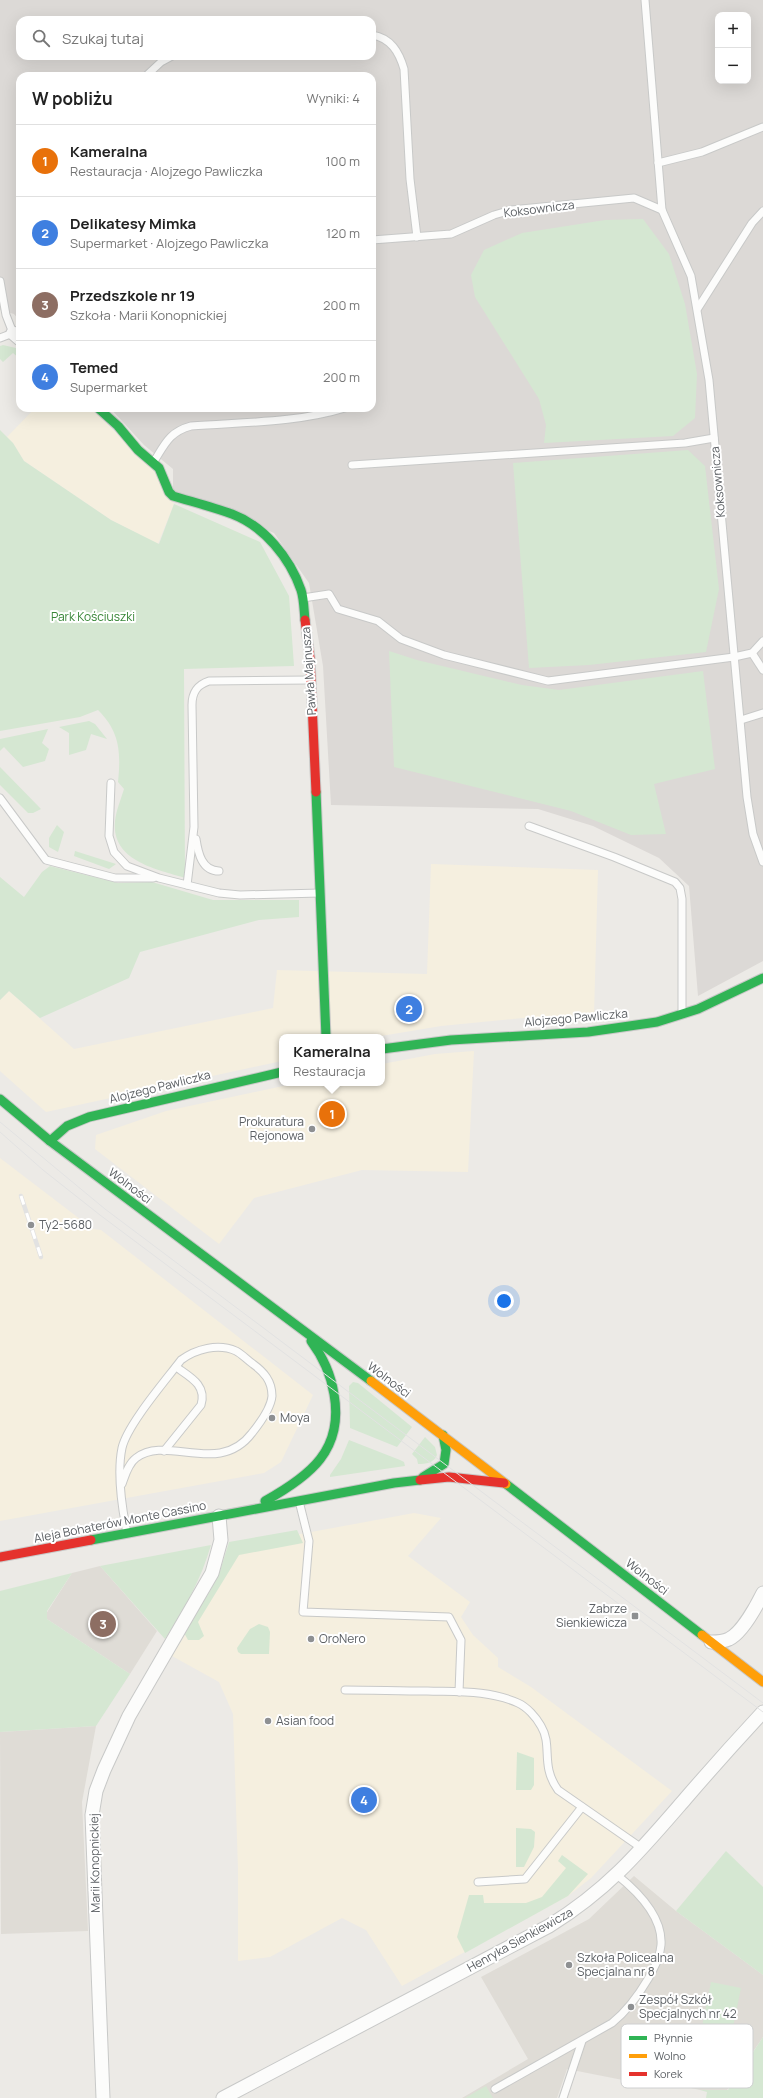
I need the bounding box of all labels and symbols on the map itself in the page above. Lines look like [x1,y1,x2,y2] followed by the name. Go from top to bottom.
[503,196,575,221] street label: Koksownicza
[706,446,729,518] street label: Koksownicza
[51,608,135,625] park label: Park Kościuszki
[297,626,320,716] street label: Pawła Majnusza
[396,994,422,1024] pin: 2
[523,1005,628,1030] street label: Alojzego Pawliczka
[107,1066,212,1107] street label: Alojzego Pawliczka
[319,1099,345,1129] pin: 1
[239,1113,304,1144] place label: Prokuratura Rejonowa
[307,1124,317,1134] marker: Prokuratura Rejonowa
[105,1164,155,1207] street label: Wolności
[39,1216,92,1233] place label: Ty2-5680
[26,1220,36,1230] marker: Ty2-5680
[494,1291,514,1311] your location
[364,1358,414,1401] street label: Wolności
[280,1409,310,1426] place label: Moya
[267,1413,277,1423] marker: Moya
[32,1496,207,1547] street label: Aleja Bohaterów Monte Cassino
[622,1554,672,1599] street label: Wolności
[556,1600,627,1631] place label: Zabrze Sienkiewicza
[90,1609,116,1639] pin: 3
[630,1611,640,1621] marker: Zabrze Sienkiewicza
[319,1630,366,1647] place label: OroNero
[306,1634,316,1644] marker: OroNero
[276,1712,334,1729] place label: Asian food
[263,1716,273,1726] marker: Asian food
[351,1785,377,1815] pin: 4
[85,1813,104,1913] street label: Marii Konopnickiej
[464,1903,576,1976] street label: Henryka Sienkiewicza
[577,1949,674,1980] place label: Szkoła Policealna Specjalna nr 8
[564,1960,574,1970] marker: Szkoła Policealna Specjalna nr 8
[639,1991,737,2022] place label: Zespół Szkół Specjalnych nr 42
[626,2002,636,2012] marker: Zespół Szkół Specjalnych nr 42
[621,2024,753,2088] legend
[654,2030,693,2045] text: Płynnie
[654,2048,686,2063] text: Wolno
[654,2066,683,2081] text: Korek

